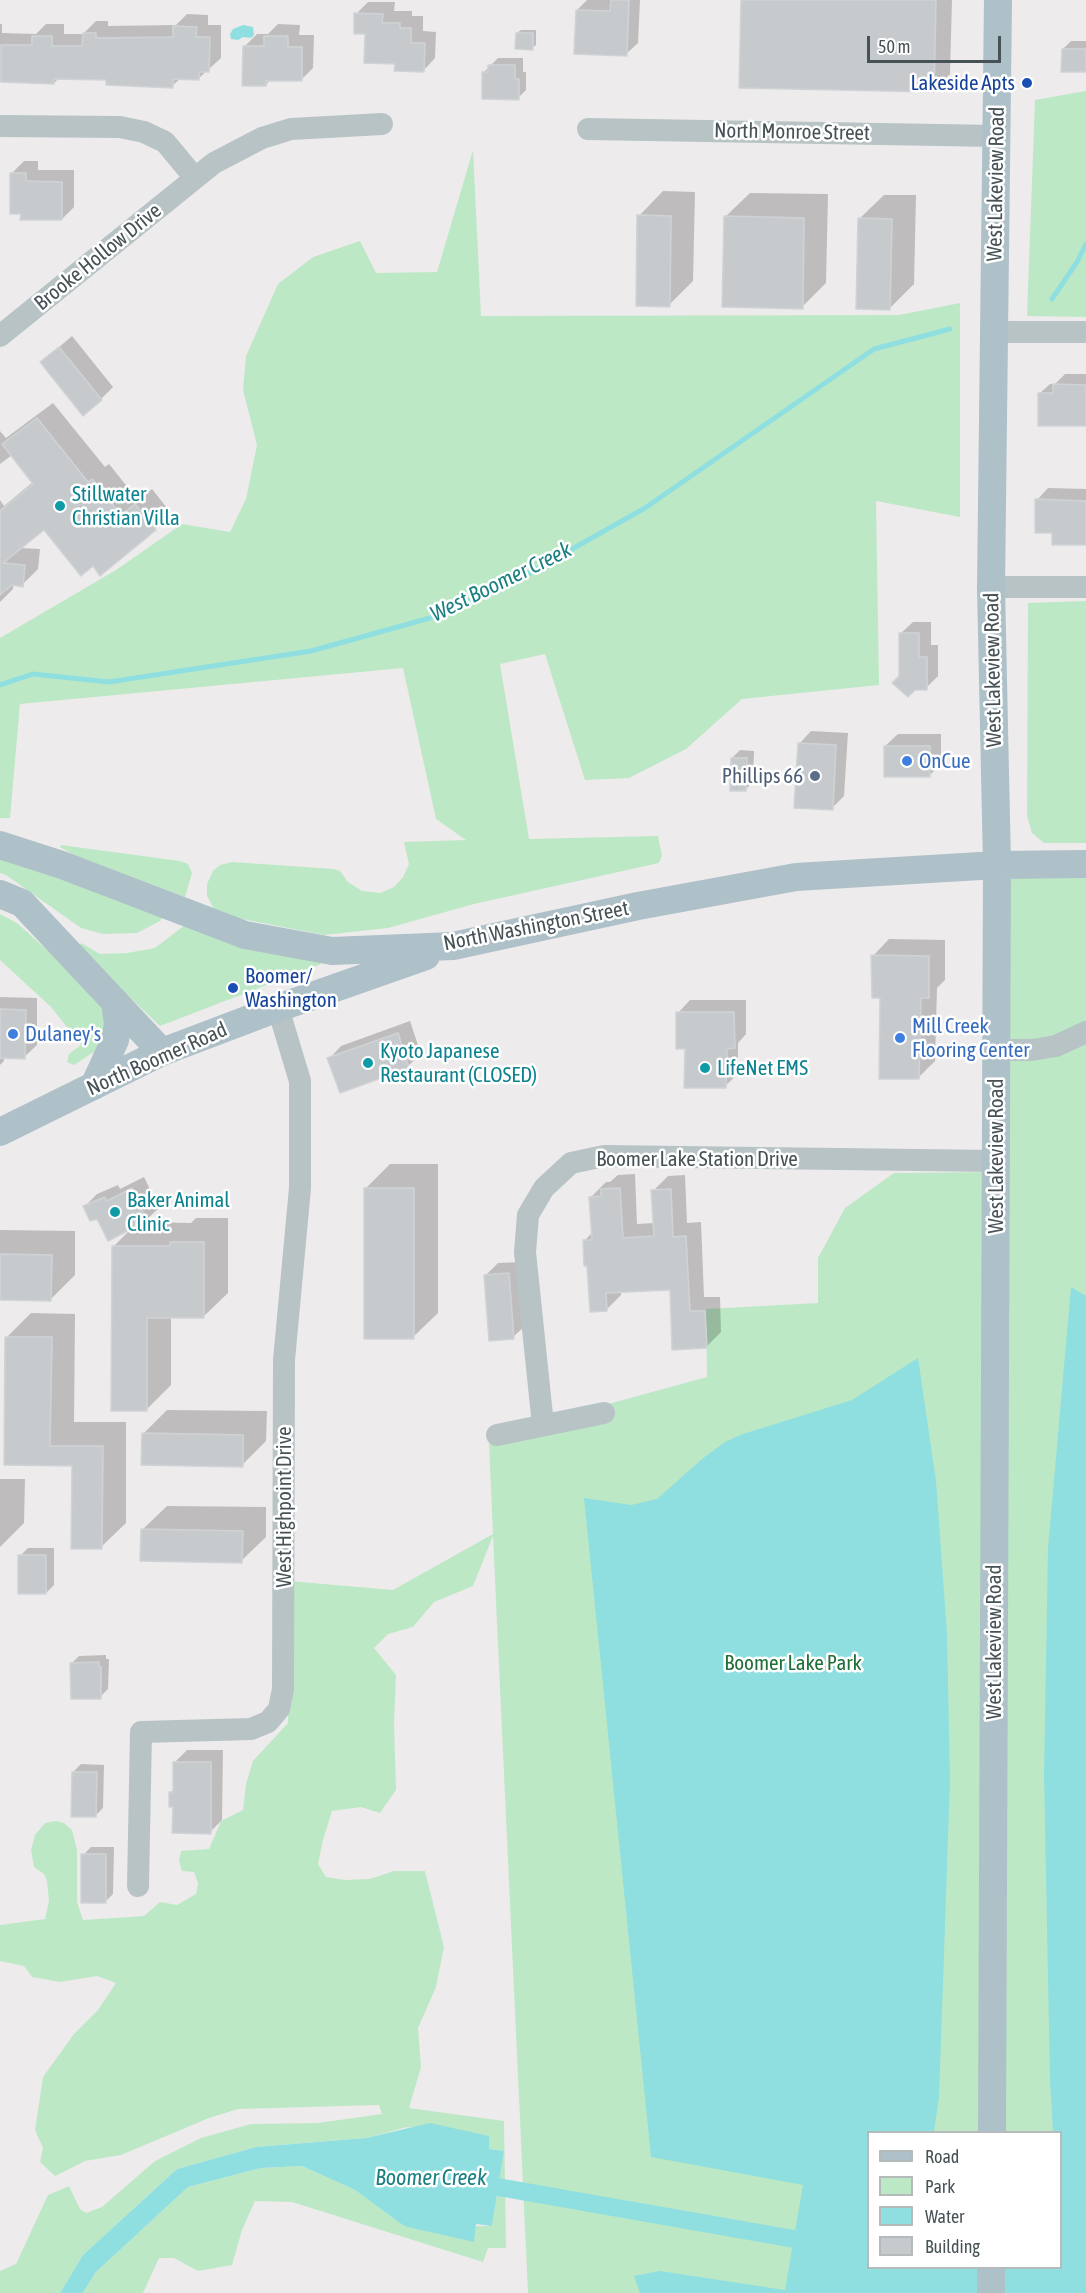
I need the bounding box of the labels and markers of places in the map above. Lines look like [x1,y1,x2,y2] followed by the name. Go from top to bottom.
[910,70,1015,96] place label: Lakeside Apts
[1020,76,1034,90] marker: Lakeside Apts
[72,481,180,531] place label: Stillwater Christian Villa
[53,499,67,513] marker: Stillwater Christian Villa
[919,748,971,774] place label: OnCue
[900,754,914,768] marker: OnCue
[722,763,803,789] place label: Phillips 66
[808,769,822,783] marker: Phillips 66
[245,963,337,1013] place label: Boomer/ Washington
[226,981,240,995] marker: Boomer/ Washington
[912,1013,1029,1063] place label: Mill Creek Flooring Center
[25,1021,101,1047] place label: Dulaney's
[6,1027,20,1041] marker: Dulaney's
[893,1031,907,1045] marker: Mill Creek Flooring Center
[380,1038,537,1088] place label: Kyoto Japanese Restaurant (CLOSED)
[717,1055,808,1081] place label: LifeNet EMS
[361,1056,375,1070] marker: Kyoto Japanese Restaurant (CLOSED)
[698,1061,712,1075] marker: LifeNet EMS
[127,1187,230,1237] place label: Baker Animal Clinic
[108,1205,122,1219] marker: Baker Animal Clinic

